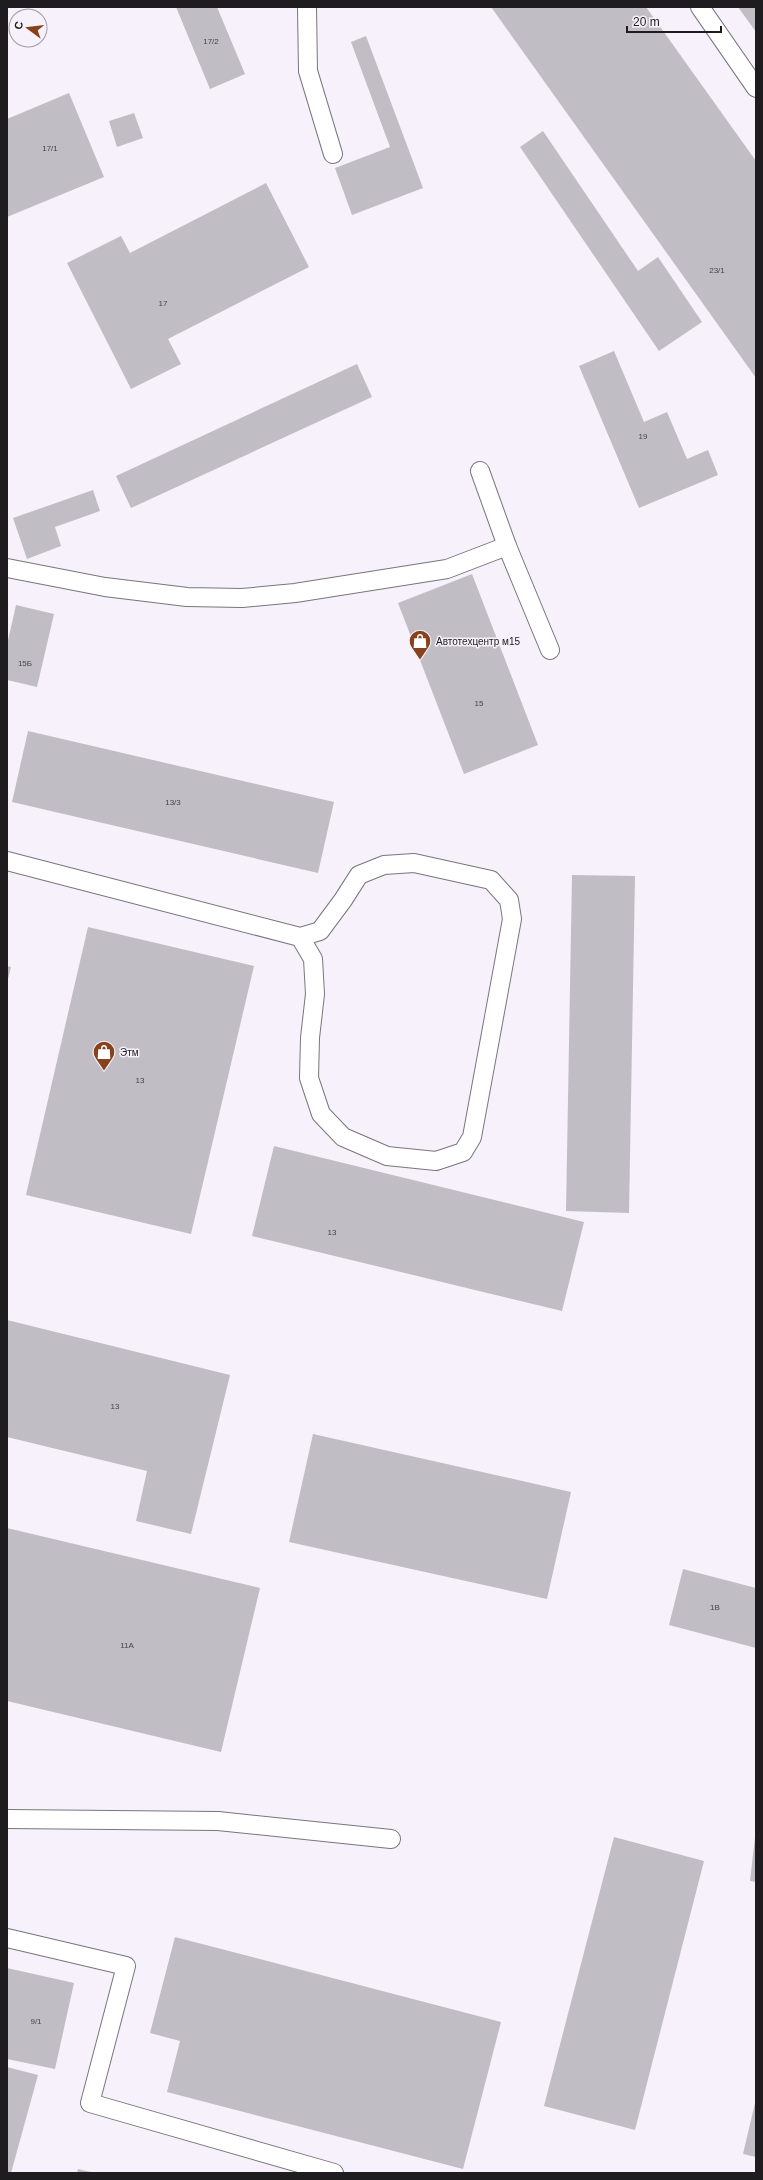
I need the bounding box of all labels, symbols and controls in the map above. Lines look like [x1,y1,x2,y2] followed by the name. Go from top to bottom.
[8,8,48,48] north arrow
[627,8,721,34] scale bar
[633,15,660,29] text: 20 m
[12,20,25,31] text: С
[203,37,219,46] house number: 17/2
[42,144,58,153] house number: 17/1
[709,266,725,275] house number: 23/1
[159,299,168,308] house number: 17
[639,432,648,441] house number: 19
[407,628,433,661] shop icon: Автотехцентр м15
[436,636,520,647] place label: Автотехцентр м15
[18,659,32,668] house number: 15Б
[475,699,484,708] house number: 15
[165,798,181,807] house number: 13/3
[91,1039,117,1072] shop icon: Этм
[120,1047,139,1058] place label: Этм
[136,1076,145,1085] house number: 13
[328,1228,337,1237] house number: 13
[111,1402,120,1411] house number: 13
[710,1603,720,1612] house number: 1В
[120,1641,134,1650] house number: 11А
[30,2017,42,2026] house number: 9/1

